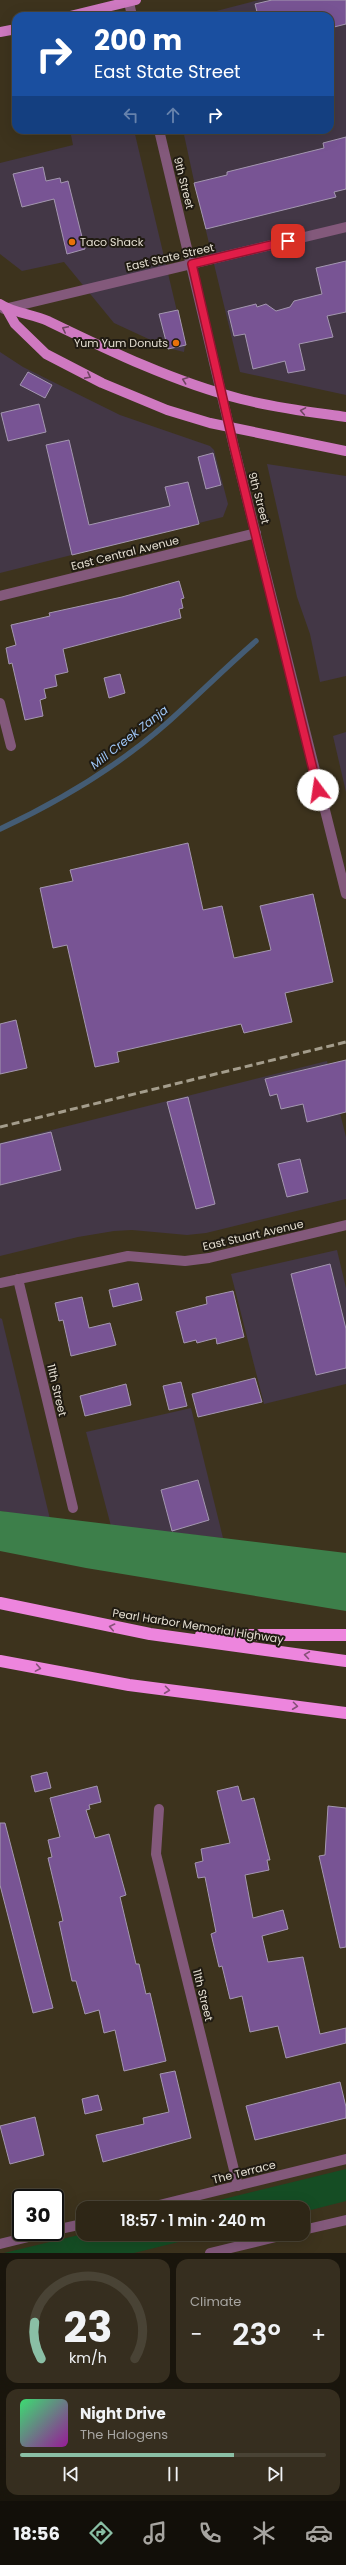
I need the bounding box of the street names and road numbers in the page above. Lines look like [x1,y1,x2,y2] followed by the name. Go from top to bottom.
[170,155,198,211] street label: 9th Street
[125,239,215,275] street label: East State Street
[244,470,274,526] street label: 9th Street
[69,532,181,574] street label: East Central Avenue
[201,1216,305,1254] street label: East Stuart Avenue
[43,1362,71,1418] street label: 11th Street
[111,1605,285,1648] street label: Pearl Harbor Memorial Highway
[189,1967,217,2023] street label: 11th Street
[211,2156,277,2188] street label: The Terrace

